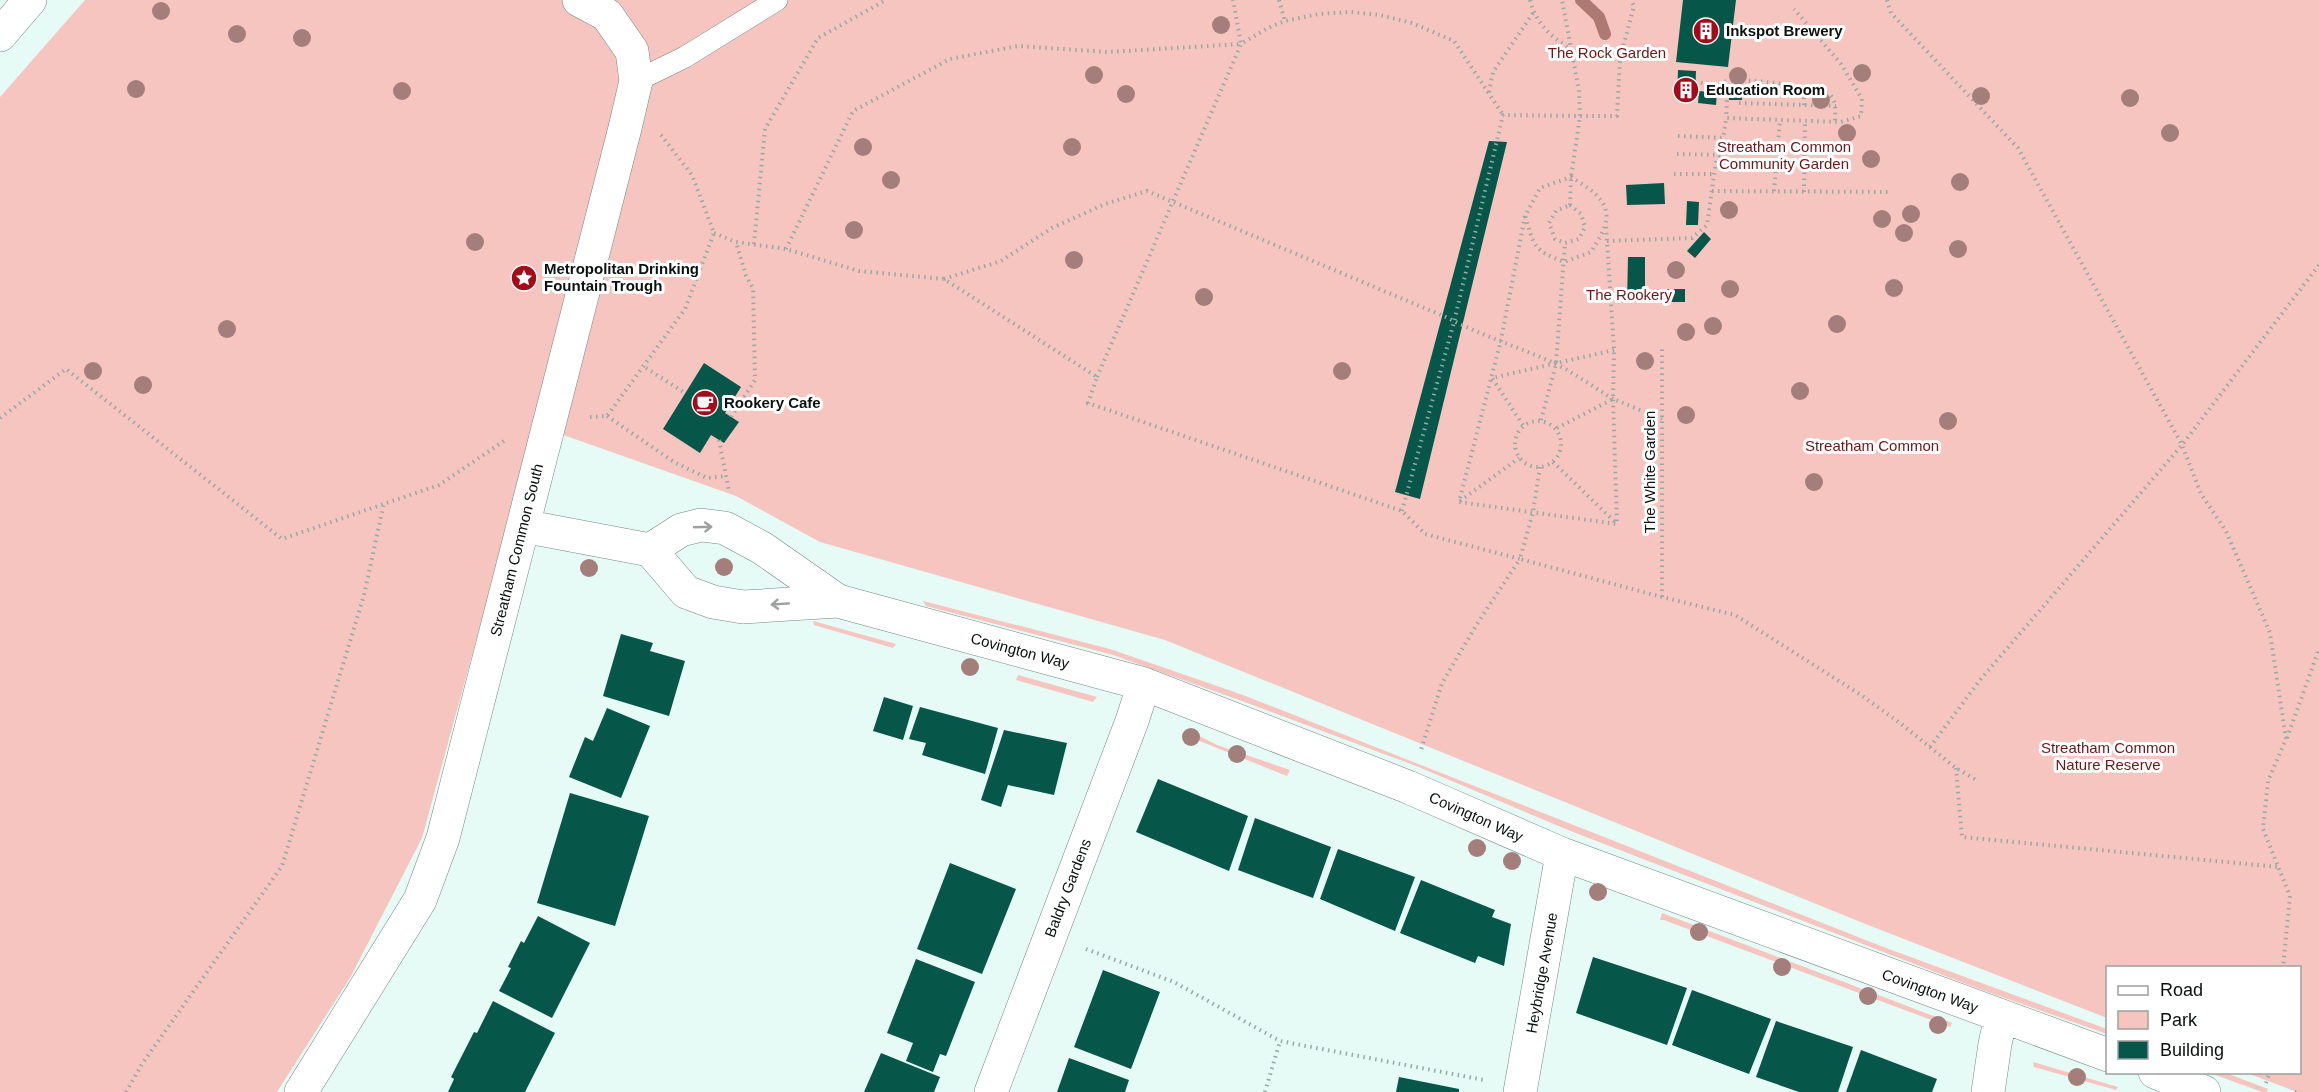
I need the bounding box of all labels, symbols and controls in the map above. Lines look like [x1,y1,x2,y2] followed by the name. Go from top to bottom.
[1691,16,1721,46] building icon: Inkspot Brewery
[1726,22,1843,39] place label: Inkspot Brewery
[1548,44,1666,61] park label: The Rock Garden
[1671,75,1701,105] building icon: Education Room
[1706,81,1825,98] place label: Education Room
[1717,138,1851,172] park label: Streatham Common Community Garden
[544,260,699,294] place label: Metropolitan Drinking Fountain Trough
[509,263,539,293] place icon: Metropolitan Drinking Fountain Trough
[1586,286,1672,303] park label: The Rookery
[690,388,720,418] cafe icon: Rookery Cafe
[724,394,821,411] place label: Rookery Cafe
[1641,411,1658,533] street label: The White Garden
[1805,437,1939,454] park label: Streatham Common
[487,462,546,638] street label: Streatham Common South
[692,521,712,533] one-way arrow
[770,599,790,610] one-way arrow
[969,629,1072,672] street label: Covington Way
[2041,739,2175,773] park label: Streatham Common Nature Reserve
[1427,788,1526,845] street label: Covington Way
[1041,836,1094,940] street label: Baldry Gardens
[1523,911,1560,1035] street label: Heybridge Avenue
[1880,965,1981,1016] street label: Covington Way
[2106,966,2301,1074] legend
[2160,980,2203,1000] text: Road
[2160,1010,2198,1030] text: Park
[2160,1040,2224,1060] text: Building

